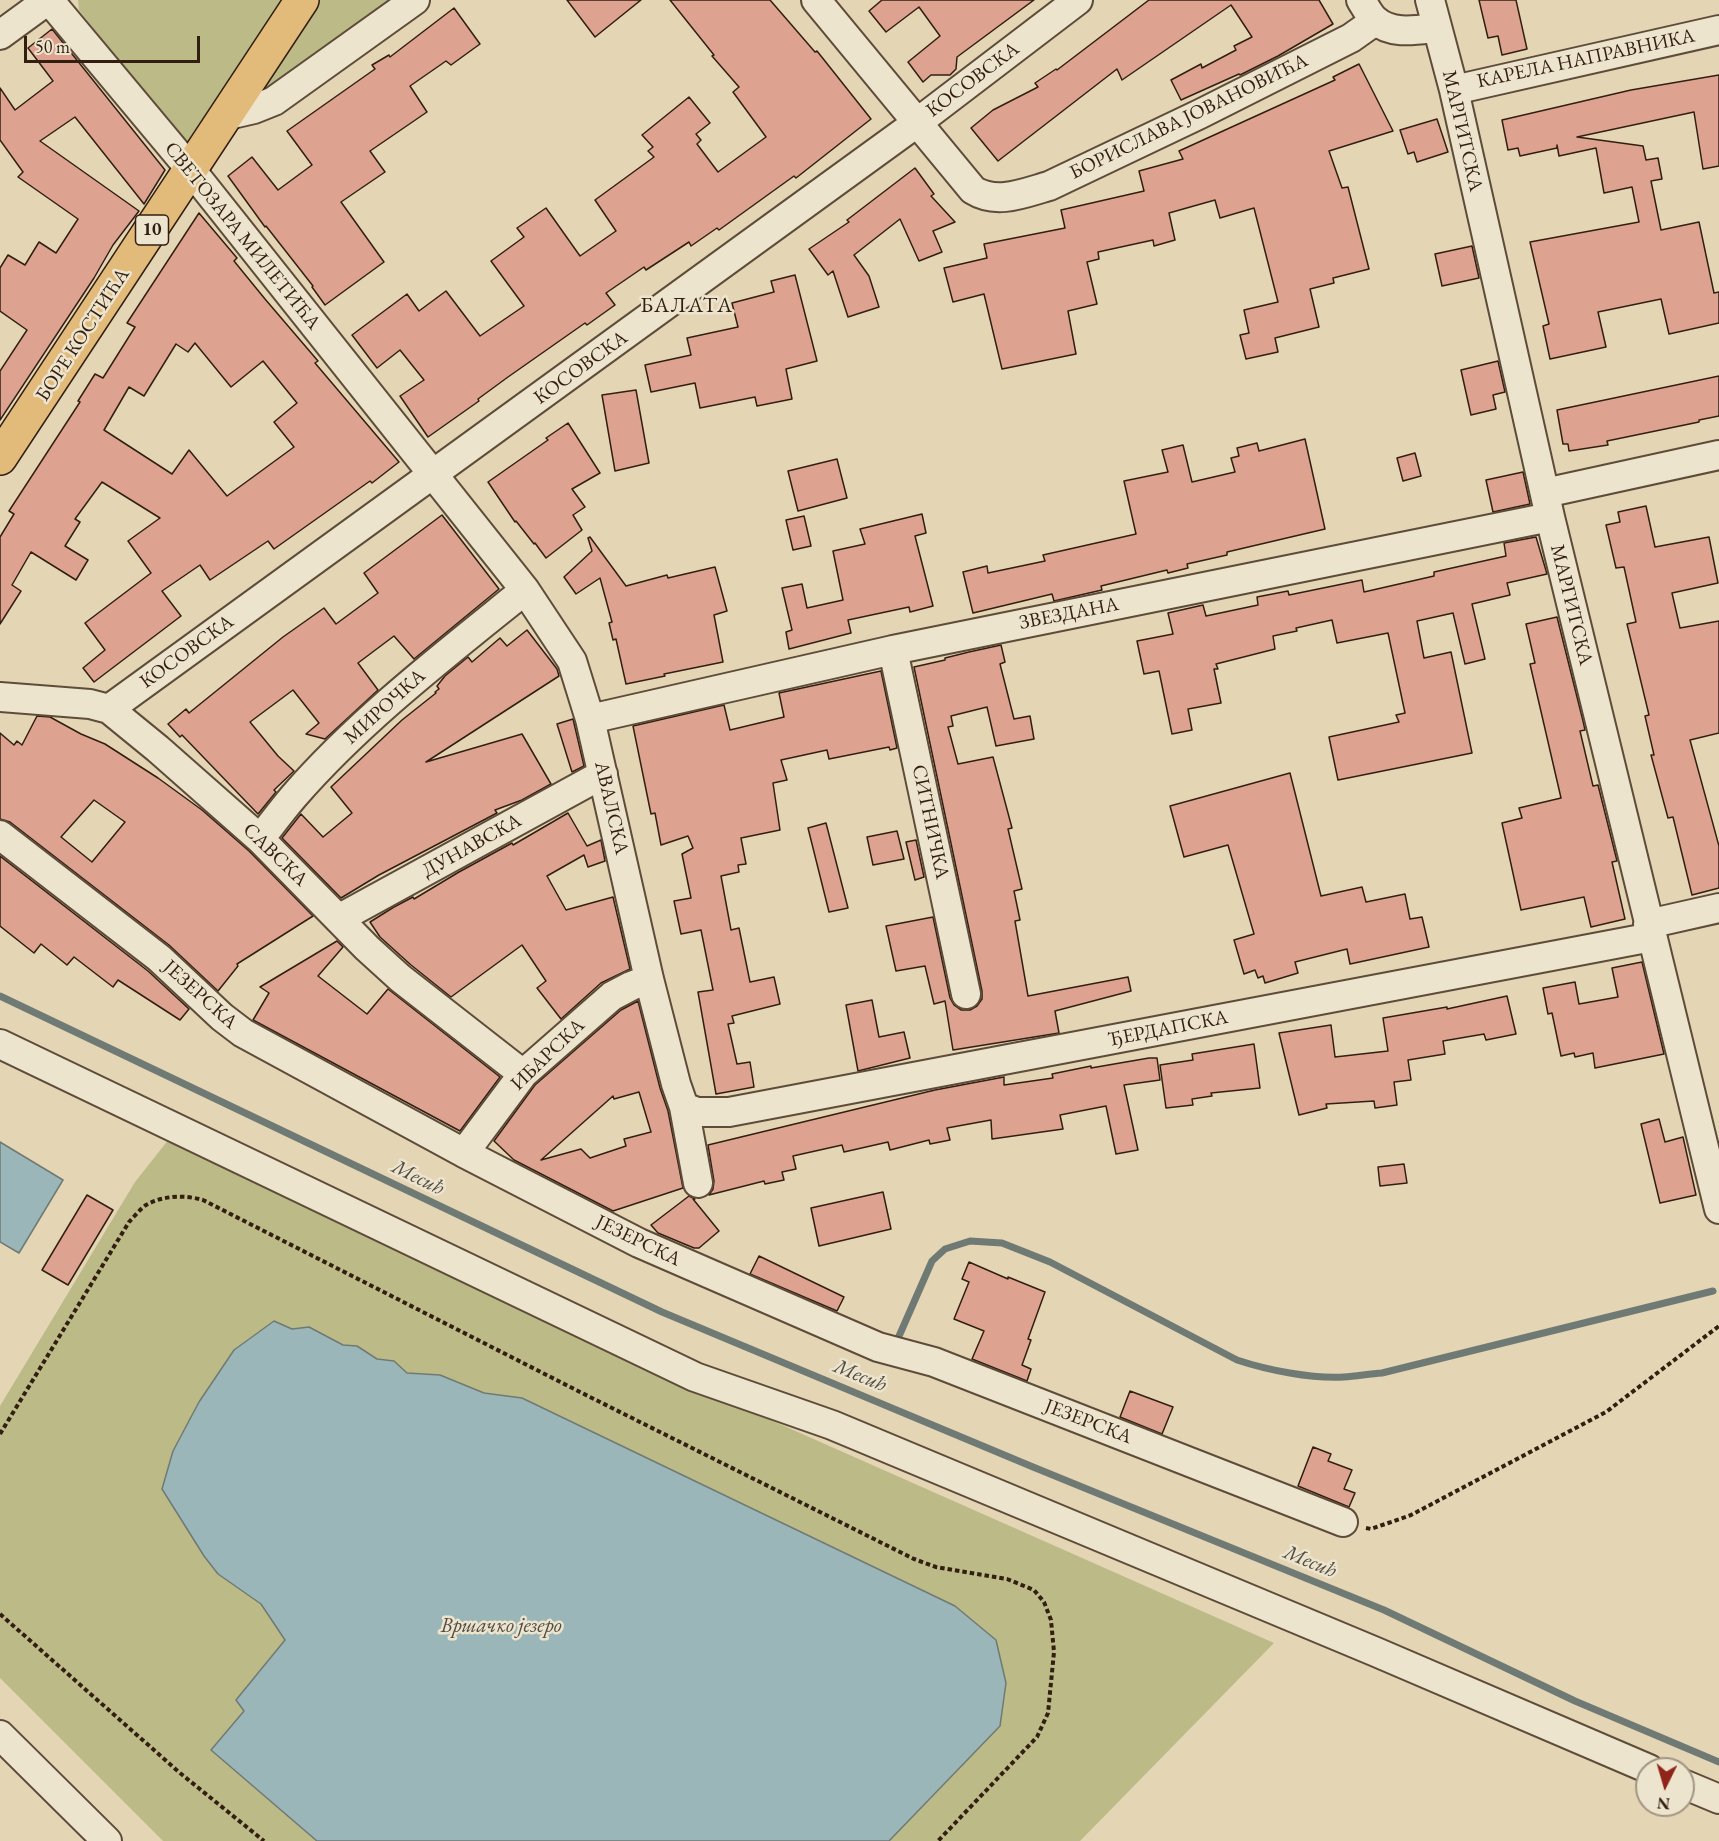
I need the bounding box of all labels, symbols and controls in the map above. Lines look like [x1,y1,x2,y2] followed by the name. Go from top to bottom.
[27,24,202,62] scale bar
[1475,24,1697,94] street label: КАРЕЛА НАПРАВНИКА
[35,35,70,58] text: 50 m
[922,37,1024,123] street label: КОСОВСКА
[1066,49,1312,185] street label: БОРИСЛАВА ЈОВАНОВИЋА
[1436,68,1488,194] street label: МАРГИТСКА
[159,137,325,335] street label: СВЕТОЗАРА МИЛЕТИЋА
[136,215,168,245] road number: 10
[31,264,135,406] street label: БОРЕ КОСТИЋА
[640,293,734,319] district label: БАЛАТА
[529,326,633,410] street label: КОСОВСКА
[1544,542,1598,668] street label: МАРГИТСКА
[1017,593,1121,635] street label: ЗВЕЗДАНА
[135,610,239,694] street label: КОСОВСКА
[339,664,431,750] street label: МИРОЧКА
[589,759,633,857] street label: АВАЛСКА
[906,763,954,881] street label: СИТНИЧКА
[418,809,526,883] street label: ДУНАВСКА
[238,818,312,892] street label: САВСКА
[158,955,242,1035] street label: ЈЕЗЕРСКА
[1106,1006,1230,1052] street label: ЂЕРДАПСКА
[506,1014,590,1096] street label: ИБАРСКА
[388,1155,448,1201] water label: Месић
[591,1210,685,1272] street label: ЈЕЗЕРСКА
[830,1354,890,1398] water label: Месић
[1041,1394,1135,1450] street label: ЈЕЗЕРСКА
[1280,1540,1340,1584] water label: Месић
[440,1613,562,1639] water label: Вршачко језеро
[1635,1757,1695,1817] north arrow
[1656,1792,1671,1814] text: N

